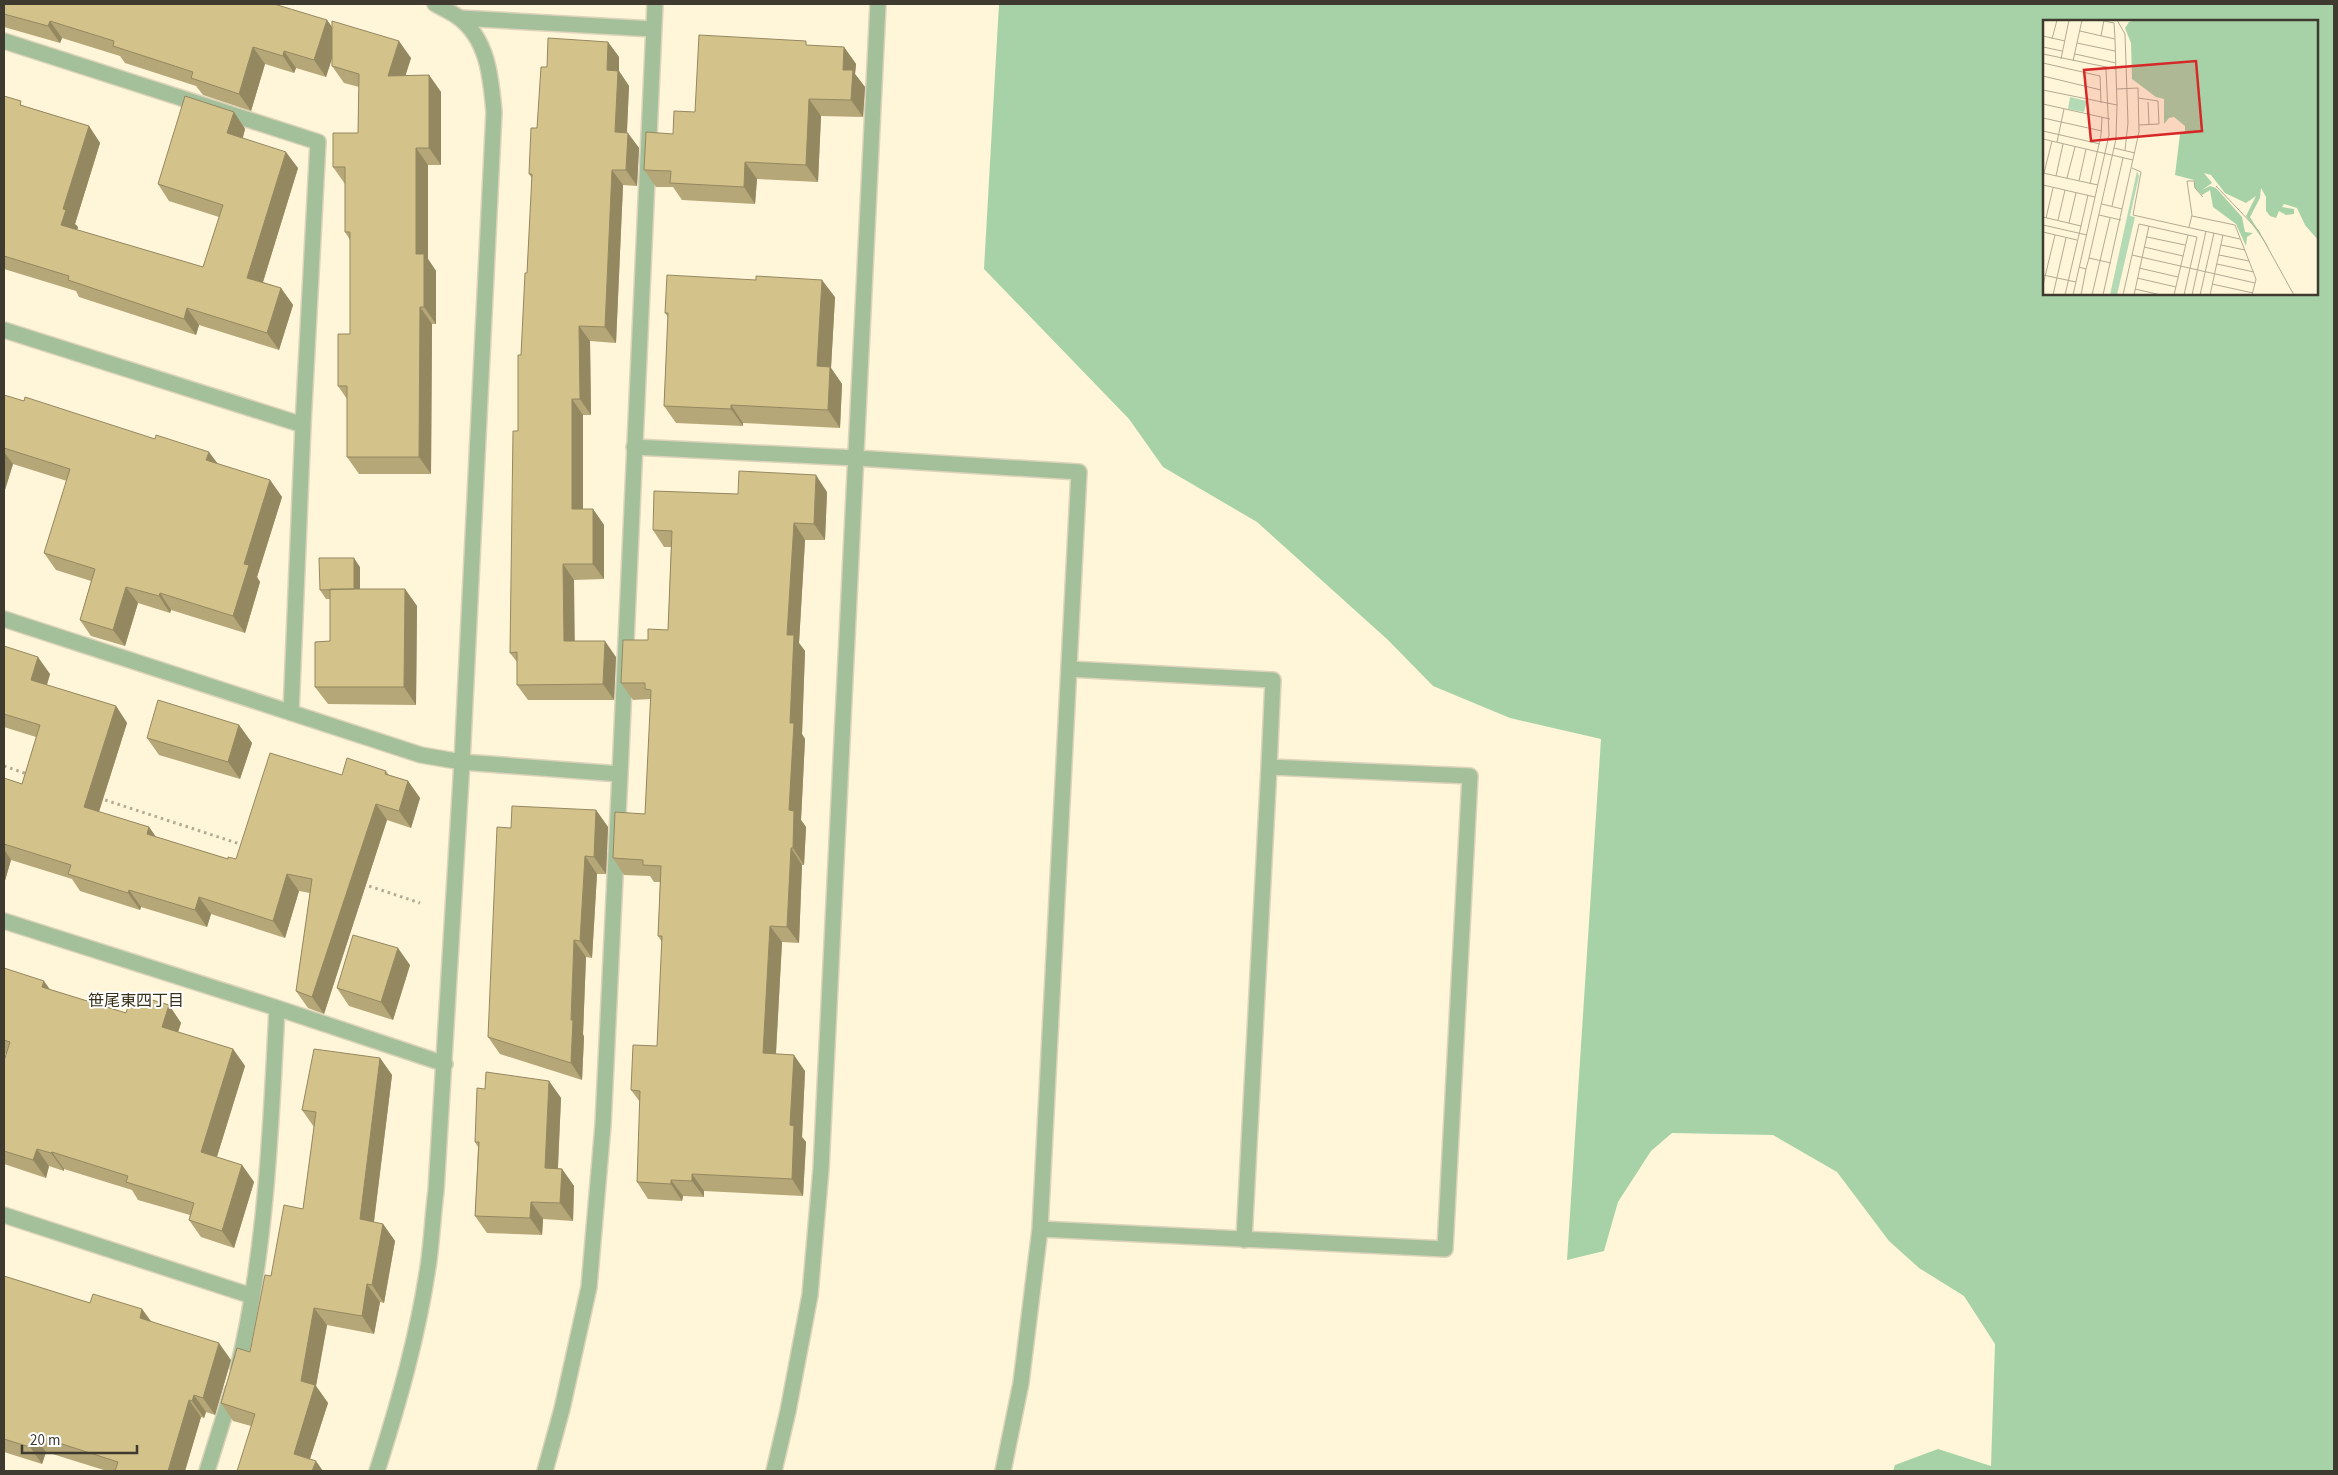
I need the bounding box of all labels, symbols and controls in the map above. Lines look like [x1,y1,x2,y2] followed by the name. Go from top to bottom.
[2043,20,2318,295] inset map
[88,990,184,1012] district label: 笹尾東四丁目
[22,1422,138,1454] scale bar
[30,1430,60,1451] text: 20 m

